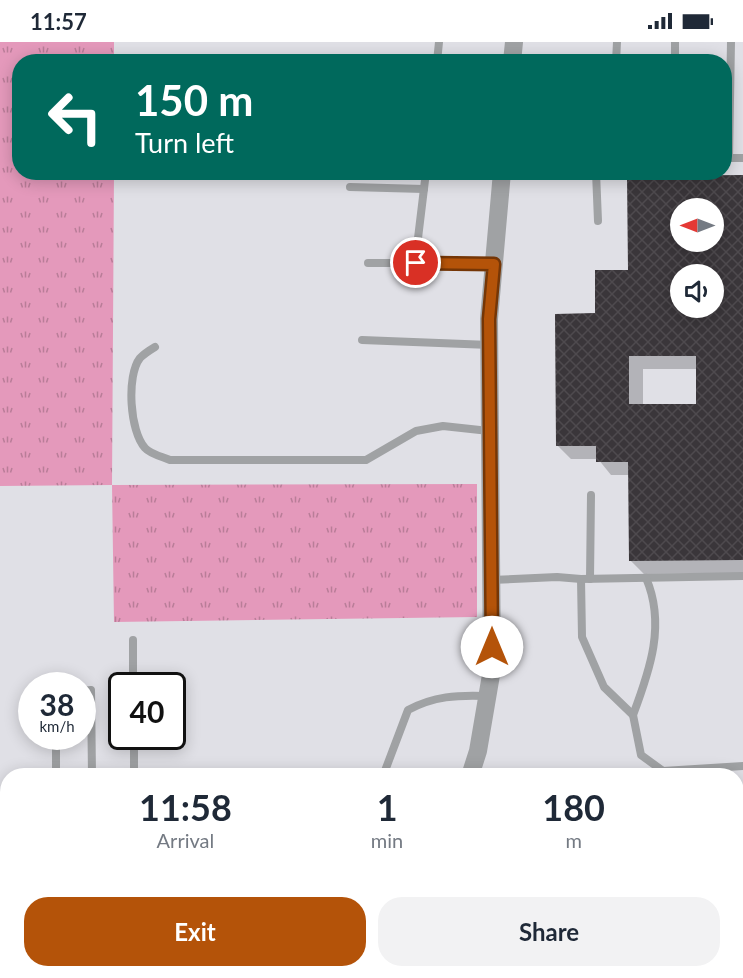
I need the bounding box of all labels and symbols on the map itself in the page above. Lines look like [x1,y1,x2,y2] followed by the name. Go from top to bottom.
[670,198,724,252] north arrow
[390,237,441,288] pin
[460,615,524,679] position arrow
[108,672,186,750] speed limit sign: 40

